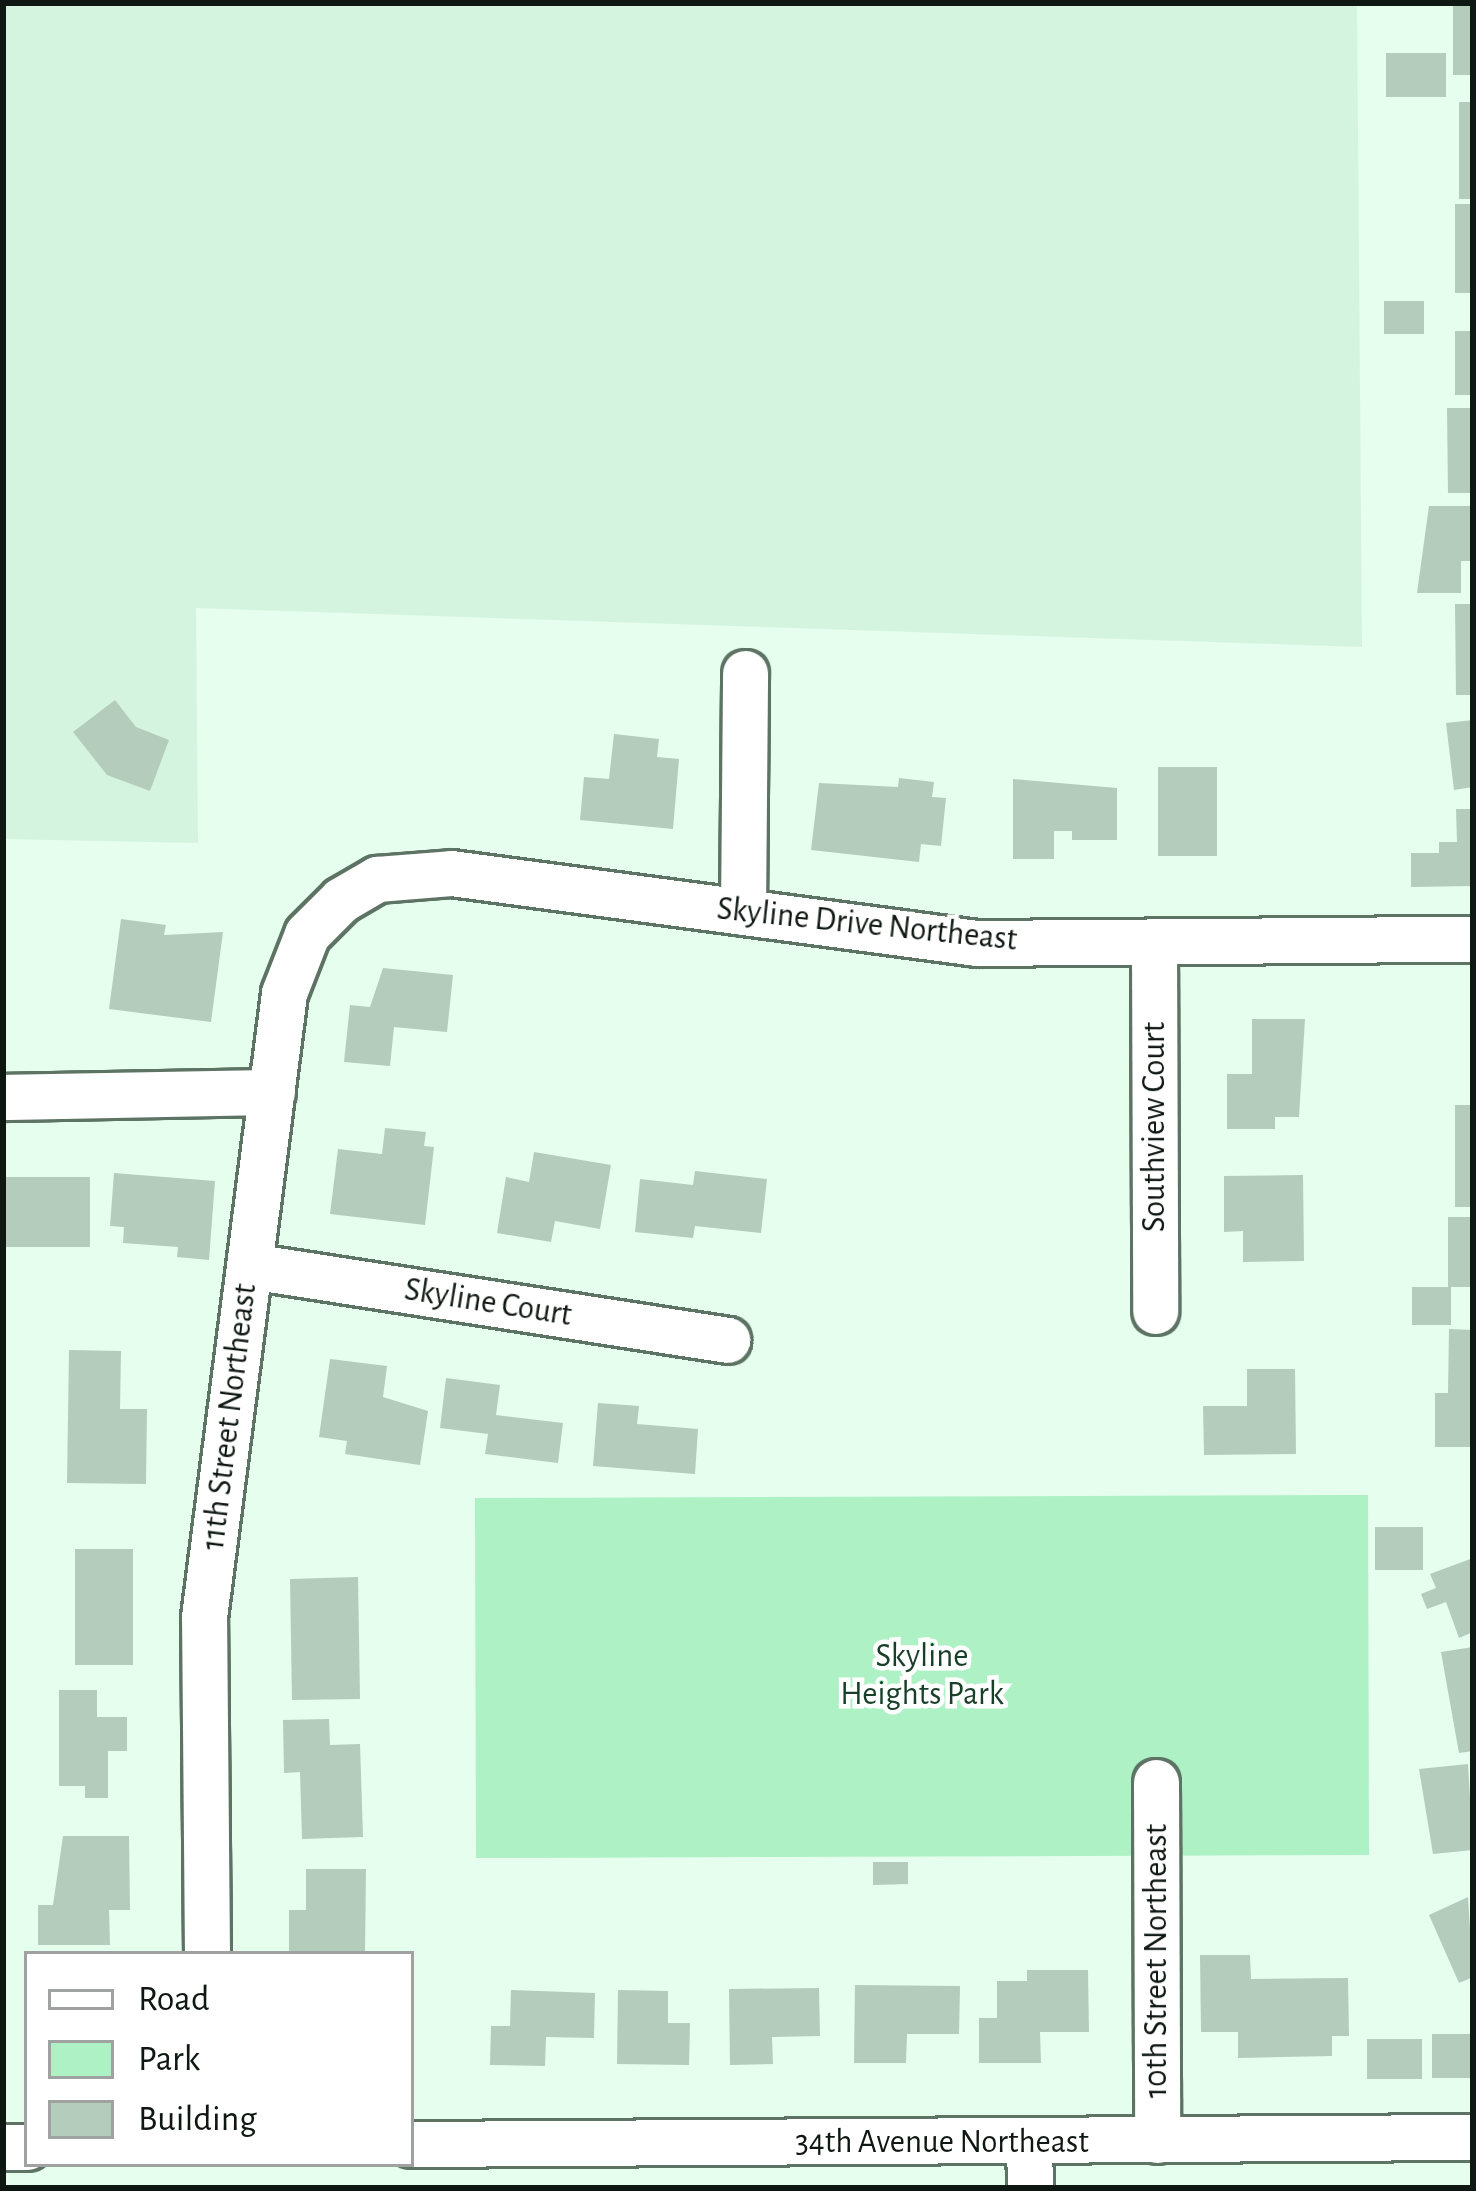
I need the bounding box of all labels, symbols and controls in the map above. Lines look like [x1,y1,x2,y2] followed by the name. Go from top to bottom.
[715,890,1019,960] street label: Skyline Drive Northeast
[1135,1022,1175,1232] street label: Southview Court
[402,1270,574,1336] street label: Skyline Court
[194,1281,266,1553] street label: 11th Street Northeast
[840,1637,1004,1715] park label: Skyline Heights Park
[1137,1824,1177,2098] street label: 10th Street Northeast
[24,1951,414,2167] legend
[138,1981,210,2017] text: Road
[138,2041,200,2077] text: Park
[138,2101,257,2137] text: Building
[795,2123,1089,2163] street label: 34th Avenue Northeast

